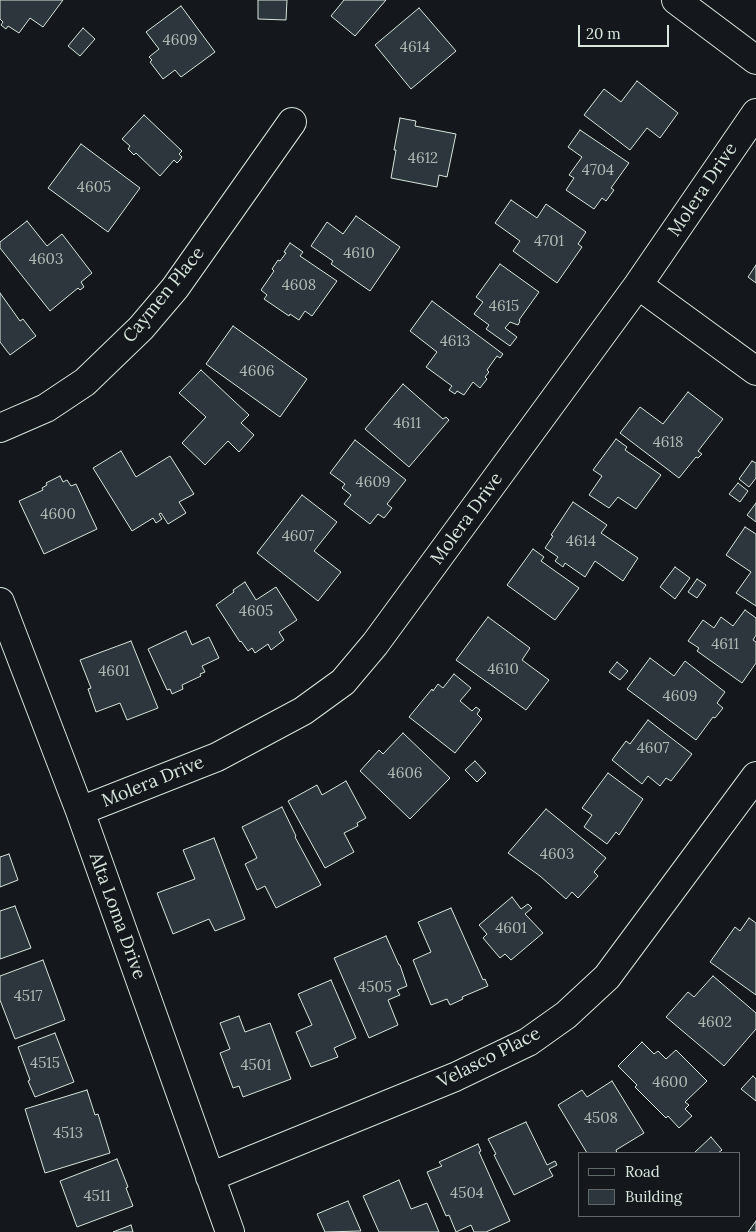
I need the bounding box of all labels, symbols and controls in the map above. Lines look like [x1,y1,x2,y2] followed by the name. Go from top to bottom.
[581,15,672,47] scale bar
[586,24,621,43] text: 20 m
[163,32,197,50] house number: 4609
[400,39,430,57] house number: 4614
[664,139,742,241] street label: Molera Drive
[408,150,438,168] house number: 4612
[582,162,614,180] house number: 4704
[77,179,111,197] house number: 4605
[534,233,564,251] house number: 4701
[119,243,209,347] street label: Caymen Place
[343,245,375,263] house number: 4610
[29,251,63,269] house number: 4603
[282,277,316,295] house number: 4608
[489,298,519,316] house number: 4615
[440,333,470,351] house number: 4613
[240,363,274,381] house number: 4606
[393,415,421,433] house number: 4611
[653,434,683,452] house number: 4618
[426,469,508,569] street label: Molera Drive
[356,474,390,492] house number: 4609
[40,506,76,524] house number: 4600
[282,528,314,546] house number: 4607
[566,533,596,551] house number: 4614
[239,603,273,621] house number: 4605
[711,636,739,654] house number: 4611
[487,661,519,679] house number: 4610
[98,663,130,681] house number: 4601
[663,688,697,706] house number: 4609
[637,740,669,758] house number: 4607
[99,752,207,812] street label: Molera Drive
[388,765,422,783] house number: 4606
[540,846,574,864] house number: 4603
[84,850,150,982] street label: Alta Loma Drive
[495,920,527,938] house number: 4601
[358,979,392,997] house number: 4505
[14,988,42,1006] house number: 4517
[698,1014,732,1032] house number: 4602
[434,1023,544,1093] street label: Velasco Place
[30,1055,60,1073] house number: 4515
[240,1057,272,1075] house number: 4501
[652,1074,688,1092] house number: 4600
[584,1110,618,1128] house number: 4508
[53,1125,83,1143] house number: 4513
[578,1152,741,1217] legend
[625,1162,660,1181] text: Road
[450,1185,484,1203] house number: 4504
[625,1187,682,1206] text: Building
[83,1188,111,1206] house number: 4511

